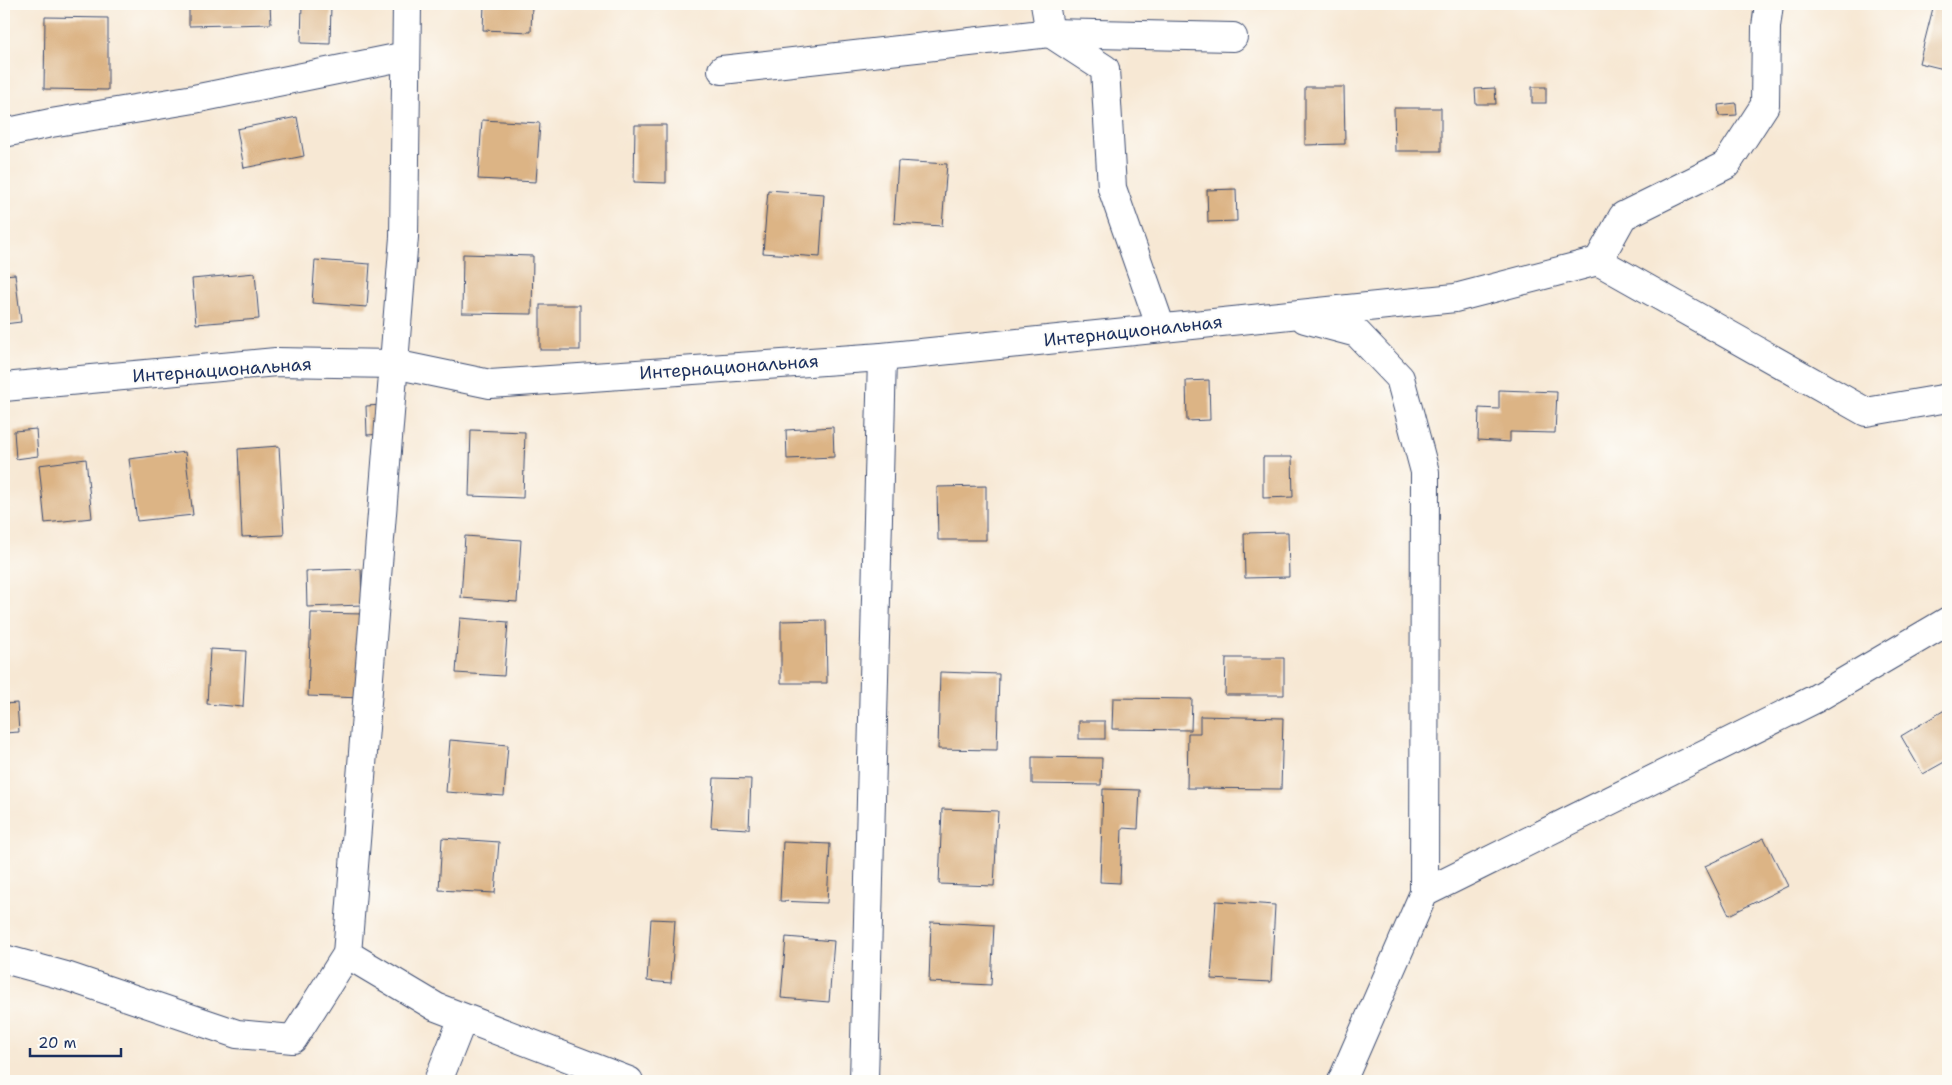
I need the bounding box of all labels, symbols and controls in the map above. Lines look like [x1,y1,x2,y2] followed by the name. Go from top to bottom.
[1042,310,1224,352] street label: Интернациональная
[638,349,820,385] street label: Интернациональная
[131,352,313,388] street label: Интернациональная
[30,1025,121,1057] scale bar
[38,1033,77,1053] text: 20 m

